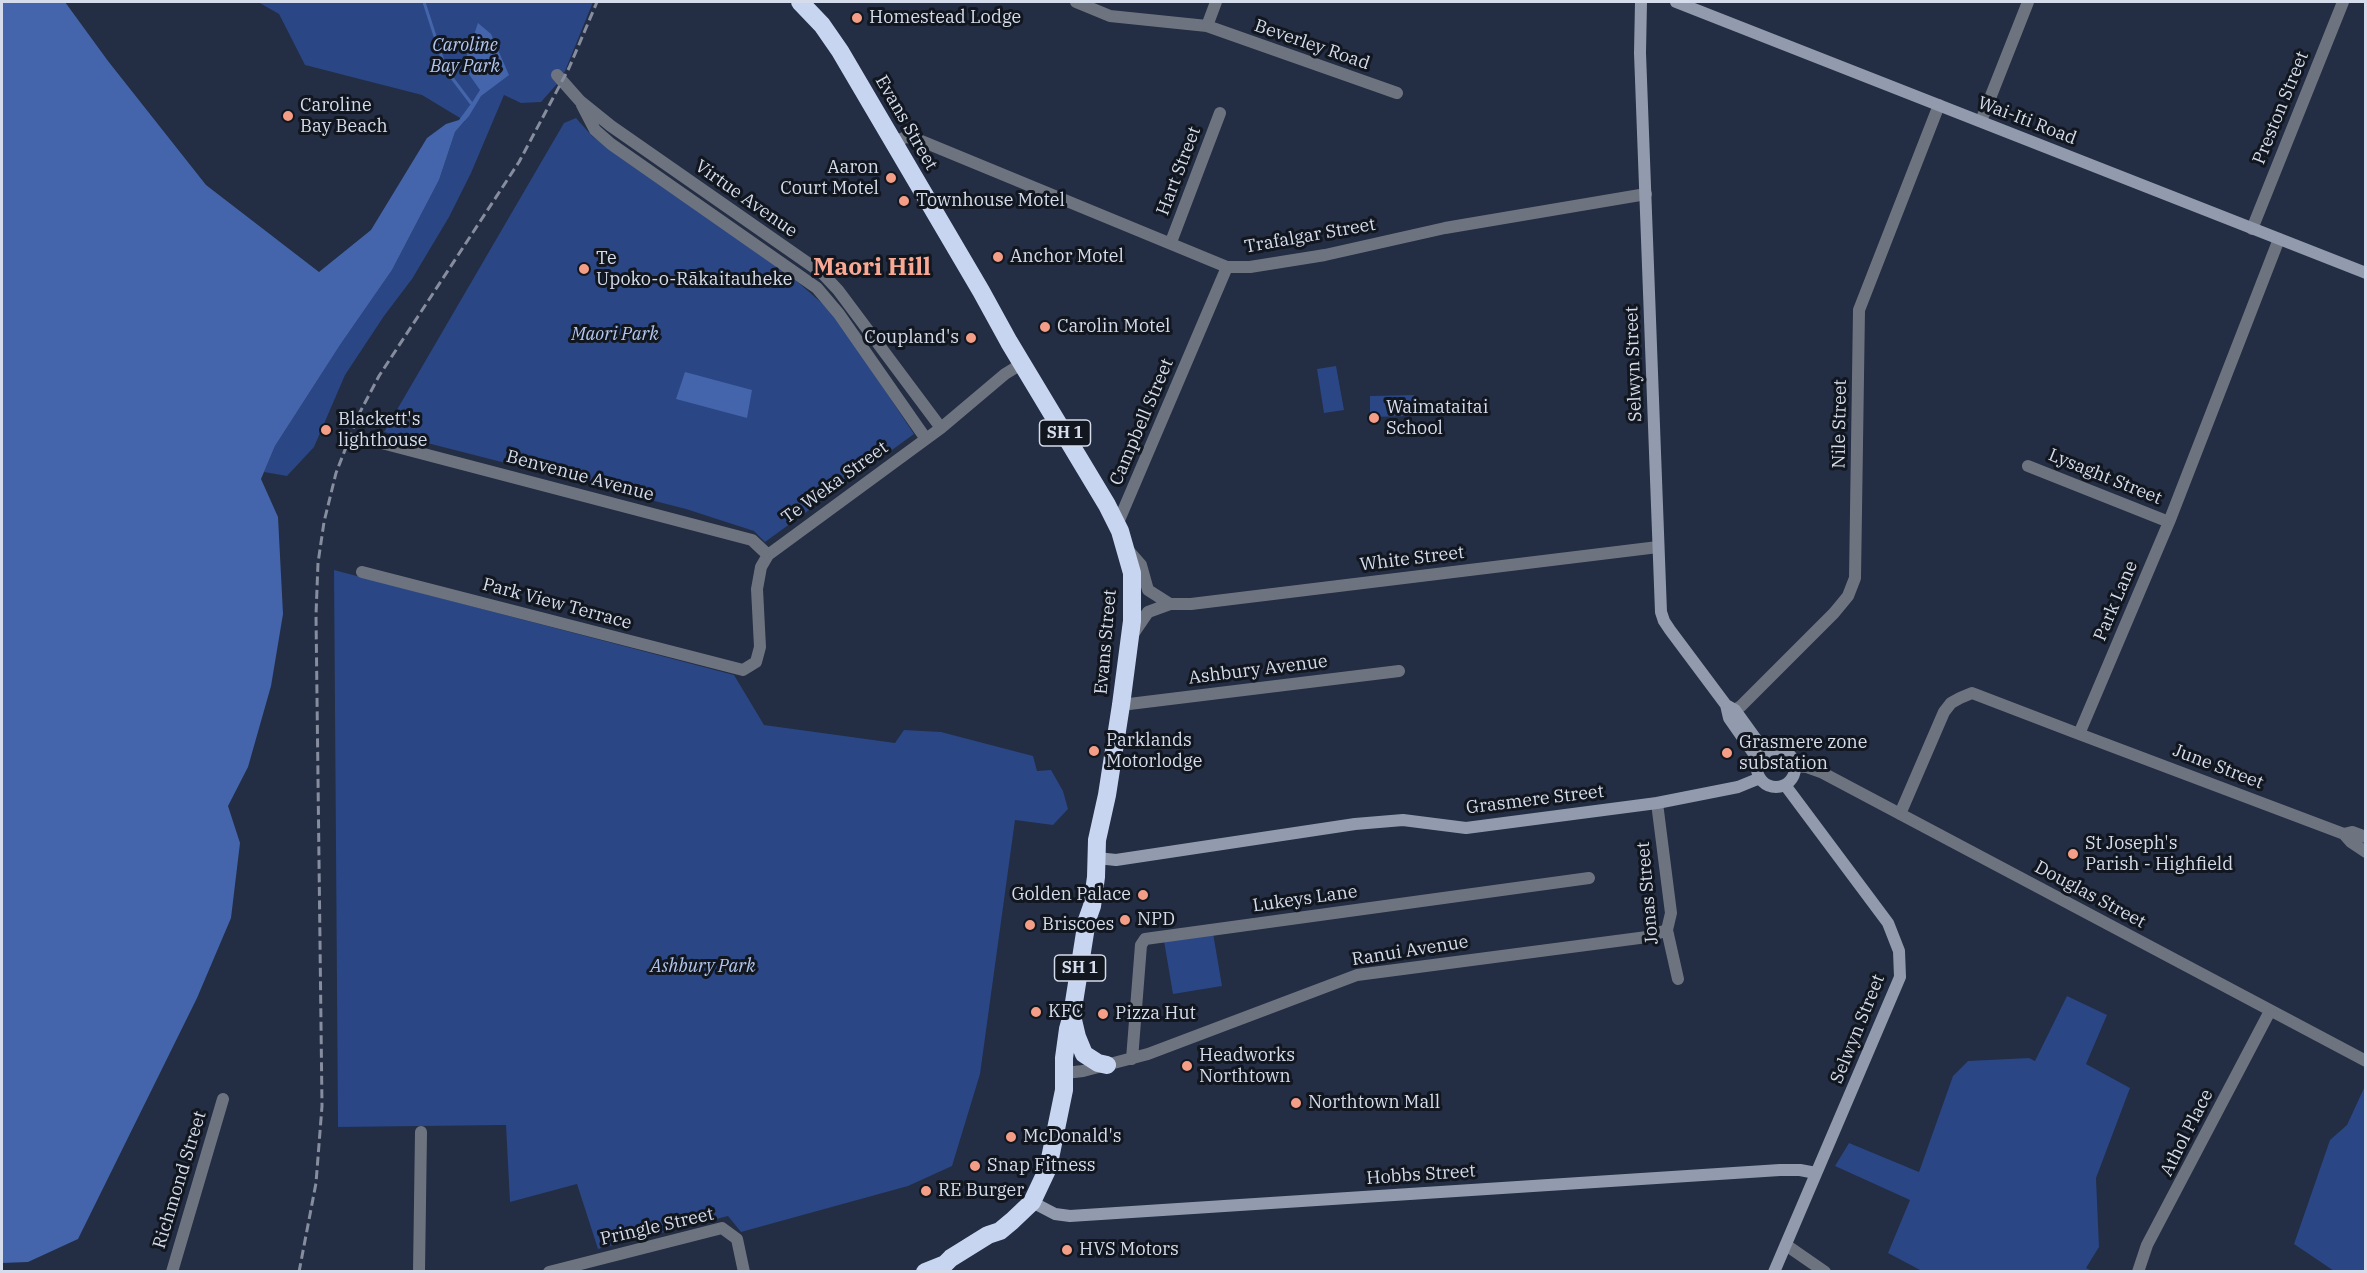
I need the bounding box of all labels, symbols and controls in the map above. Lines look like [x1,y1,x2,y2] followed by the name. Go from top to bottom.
[869,7,1021,29] place label: Homestead Lodge
[850,11,864,25] marker: Homestead Lodge
[1252,15,1372,75] street label: Beverley Road
[430,35,500,78] park label: Caroline Bay Park
[2248,48,2314,168] street label: Preston Street
[870,72,942,174] street label: Evans Street
[1974,92,2080,150] street label: Wai-Iti Road
[300,95,388,138] place label: Caroline Bay Beach
[281,109,295,123] marker: Caroline Bay Beach
[1152,124,1206,218] street label: Hart Street
[691,156,801,242] street label: Virtue Avenue
[780,157,879,200] place label: Aaron Court Motel
[884,171,898,185] marker: Aaron Court Motel
[916,190,1065,212] place label: Townhouse Motel
[897,194,911,208] marker: Townhouse Motel
[1243,214,1377,258] street label: Trafalgar Street
[1010,246,1124,268] place label: Anchor Motel
[596,248,792,290] place label: Te Upoko-o-Rākaitauheke
[991,250,1005,264] marker: Anchor Motel
[813,254,931,282] district label: Maori Hill
[577,262,591,276] marker: Te Upoko-o-Rākaitauheke
[1621,306,1647,422] street label: Selwyn Street
[1057,316,1170,338] place label: Carolin Motel
[1038,320,1052,334] marker: Carolin Motel
[571,324,659,346] park label: Maori Park
[864,327,959,349] place label: Coupland's
[964,331,978,345] marker: Coupland's
[1106,355,1178,489] street label: Campbell Street
[1828,379,1852,469] street label: Nile Street
[1386,397,1488,440] place label: Waimataitai School
[338,409,427,452] place label: Blackett's lighthouse
[1367,411,1381,425] marker: Waimataitai School
[1040,420,1090,446] road number: SH 1
[319,423,333,437] marker: Blackett's lighthouse
[778,437,892,529] street label: Te Weka Street
[2045,444,2165,510] street label: Lysaght Street
[504,446,656,506] street label: Benvenue Avenue
[1359,542,1465,576] street label: White Street
[2089,558,2143,644] street label: Park Lane
[480,574,634,634] street label: Park View Terrace
[1091,588,1121,696] street label: Evans Street
[1187,651,1329,689] street label: Ashbury Avenue
[1106,730,1202,772] place label: Parklands Motorlodge
[1739,732,1867,774] place label: Grasmere zone substation
[2170,740,2266,794] street label: June Street
[1087,744,1101,758] marker: Parklands Motorlodge
[1720,746,1734,760] marker: Grasmere zone substation
[1465,781,1605,819] street label: Grasmere Street
[2085,833,2233,876] place label: St Joseph's Parish - Highfield
[1633,841,1663,945] street label: Jonas Street
[2066,847,2080,861] marker: St Joseph's Parish - Highfield
[2031,857,2149,933] street label: Douglas Street
[1251,881,1359,917] street label: Lukeys Lane
[1011,884,1131,906] place label: Golden Palace
[1136,888,1150,902] marker: Golden Palace
[1137,909,1175,931] place label: NPD
[1118,913,1132,927] marker: NPD
[1042,914,1114,936] place label: Briscoes
[1023,918,1037,932] marker: Briscoes
[1350,931,1470,971] street label: Ranui Avenue
[1054,955,1106,981] road number: SH 1
[650,956,756,978] park label: Ashbury Park
[1826,971,1890,1087] street label: Selwyn Street
[1048,1001,1083,1023] place label: KFC
[1115,1003,1196,1025] place label: Pizza Hut
[1029,1005,1043,1019] marker: KFC
[1096,1007,1110,1021] marker: Pizza Hut
[1199,1045,1295,1088] place label: Headworks Northtown
[1180,1059,1194,1073] marker: Headworks Northtown
[2156,1086,2218,1180] street label: Athol Place
[1308,1092,1440,1114] place label: Northtown Mall
[1289,1096,1303,1110] marker: Northtown Mall
[149,1109,211,1251] street label: Richmond Street
[1023,1126,1122,1148] place label: McDonald's
[1004,1130,1018,1144] marker: McDonald's
[987,1155,1096,1177] place label: Snap Fitness
[968,1159,982,1173] marker: Snap Fitness
[1366,1160,1476,1190] street label: Hobbs Street
[938,1180,1024,1202] place label: RE Burger
[919,1184,933,1198] marker: RE Burger
[598,1203,716,1251] street label: Pringle Street
[1079,1239,1179,1261] place label: HVS Motors
[1060,1243,1074,1257] marker: HVS Motors

